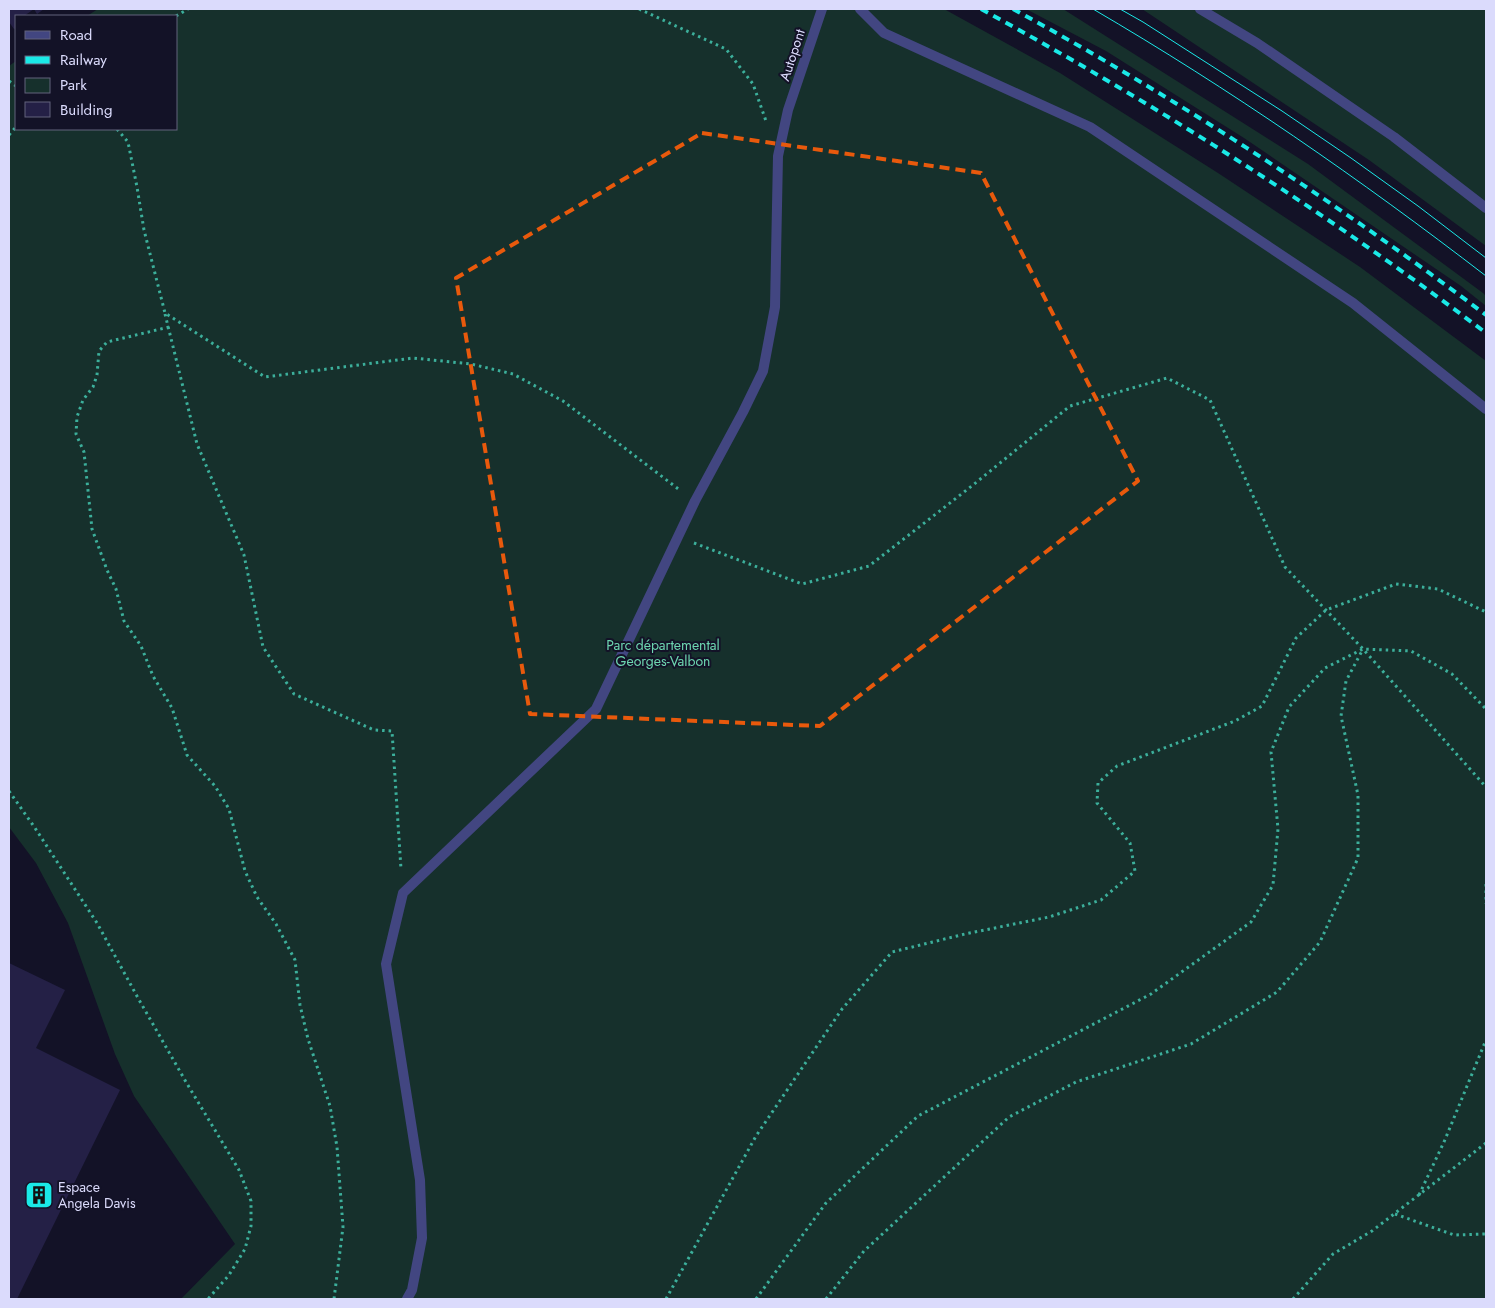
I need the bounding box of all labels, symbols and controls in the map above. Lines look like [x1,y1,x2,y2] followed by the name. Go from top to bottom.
[15,15,178,130] legend
[60,24,92,46] text: Road
[774,26,810,84] street label: Autopont
[60,49,107,71] text: Railway
[60,74,87,96] text: Park
[60,99,112,121] text: Building
[606,635,720,671] park label: Parc départemental Georges-Valbon
[58,1177,136,1213] place label: Espace Angela Davis
[24,1180,54,1210] building icon: Espace Angela Davis

